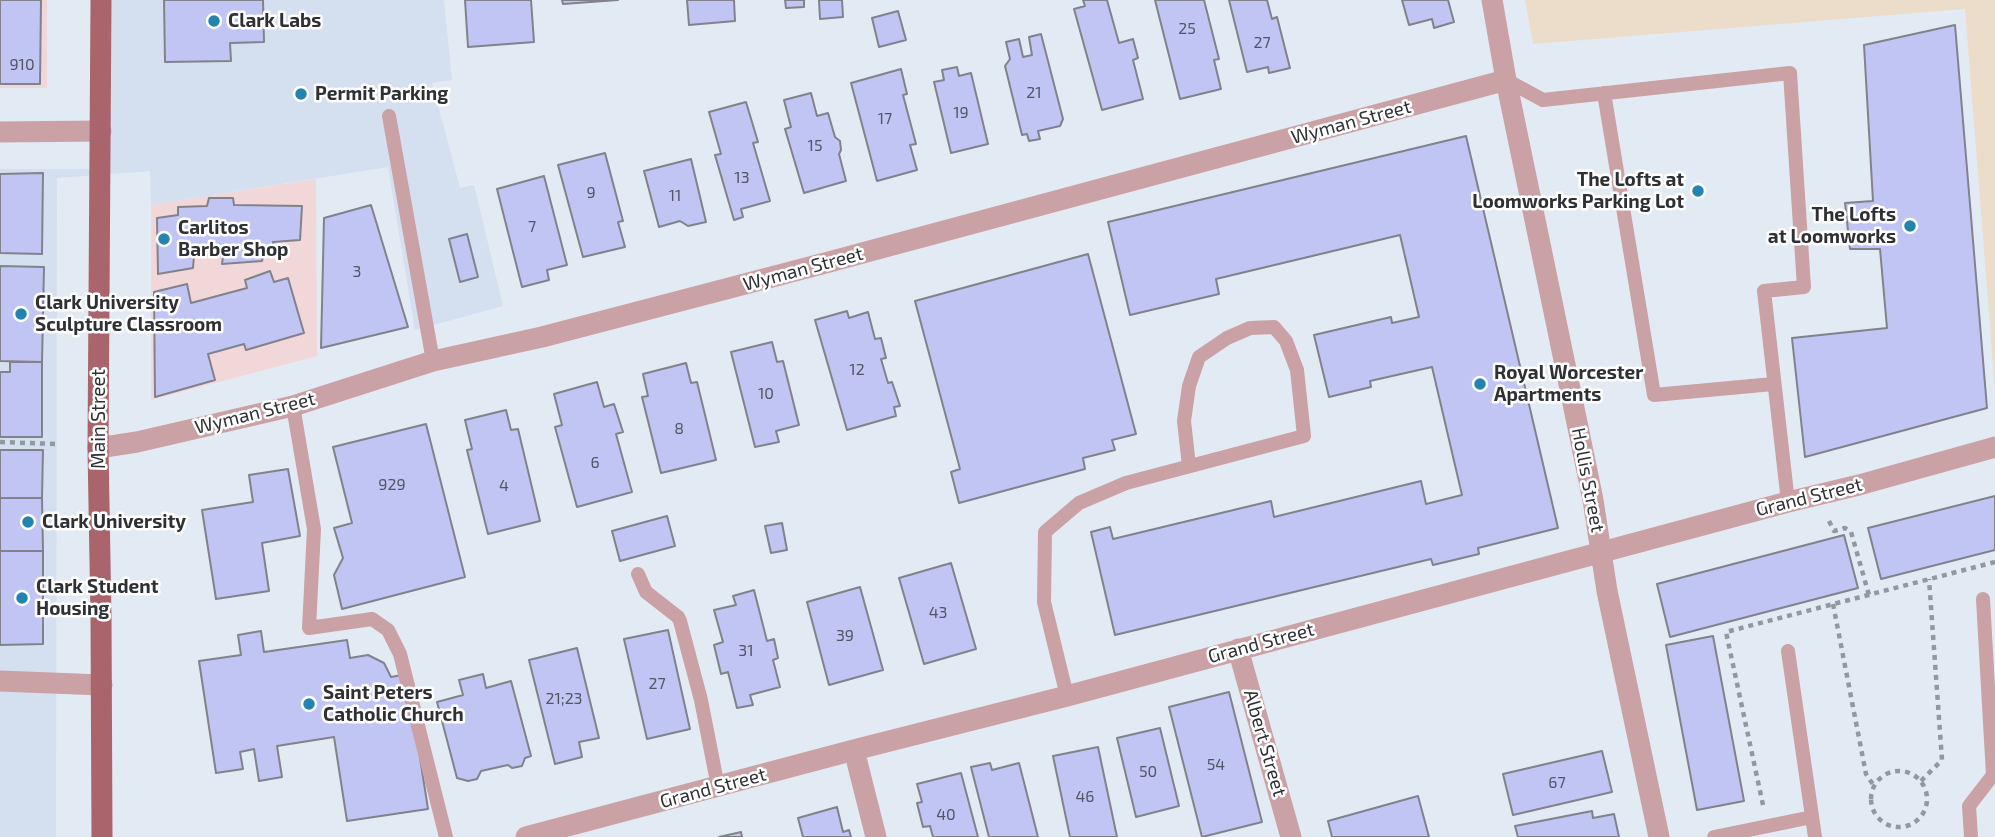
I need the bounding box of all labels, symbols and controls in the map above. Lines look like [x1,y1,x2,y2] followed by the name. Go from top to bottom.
[228,10,321,32] place label: Clark Labs
[206,13,222,29] marker: Clark Labs
[1178,19,1196,39] house number: 25
[1253,33,1271,53] house number: 27
[9,55,35,75] house number: 910
[315,83,448,105] place label: Permit Parking
[1026,83,1042,103] house number: 21
[293,86,309,102] marker: Permit Parking
[1289,95,1413,149] street label: Wyman Street
[953,103,969,123] house number: 19
[878,109,892,129] house number: 17
[808,136,822,156] house number: 15
[734,168,750,188] house number: 13
[1472,169,1684,213] place label: The Lofts at Loomworks Parking Lot
[586,183,596,203] house number: 9
[1690,183,1706,199] marker: The Lofts at Loomworks Parking Lot
[669,186,681,206] house number: 11
[1768,204,1896,248] place label: The Lofts at Loomworks
[178,217,288,261] place label: Carlitos Barber Shop
[528,217,536,237] house number: 7
[1902,218,1918,234] marker: The Lofts at Loomworks
[156,231,172,247] marker: Carlitos Barber Shop
[741,242,865,296] street label: Wyman Street
[353,262,361,282] house number: 3
[35,292,222,336] place label: Clark University Sculpture Classroom
[13,306,29,322] marker: Clark University Sculpture Classroom
[849,360,865,380] house number: 12
[1494,362,1643,406] place label: Royal Worcester Apartments
[88,369,110,469] street label: Main Street
[1472,376,1488,392] marker: Royal Worcester Apartments
[758,384,774,404] house number: 10
[192,387,318,439] street label: Wyman Street
[674,419,684,439] house number: 8
[1567,426,1609,534] street label: Hollis Street
[590,453,600,473] house number: 6
[1753,473,1865,521] street label: Grand Street
[378,475,406,495] house number: 929
[499,476,509,496] house number: 4
[42,511,186,533] place label: Clark University
[20,514,36,530] marker: Clark University
[36,576,158,620] place label: Clark Student Housing
[14,590,30,606] marker: Clark Student Housing
[929,603,947,623] house number: 43
[1205,618,1317,668] street label: Grand Street
[836,626,854,646] house number: 39
[738,641,754,661] house number: 31
[648,674,666,694] house number: 27
[323,682,464,726] place label: Saint Peters Catholic Church
[1239,687,1291,799] street label: Albert Street
[545,689,583,709] house number: 21;23
[301,696,317,712] marker: Saint Peters Catholic Church
[1207,755,1225,775] house number: 54
[1139,762,1157,782] house number: 50
[657,763,769,813] street label: Grand Street
[1548,773,1566,793] house number: 67
[1076,787,1094,807] house number: 46
[936,805,956,825] house number: 40

